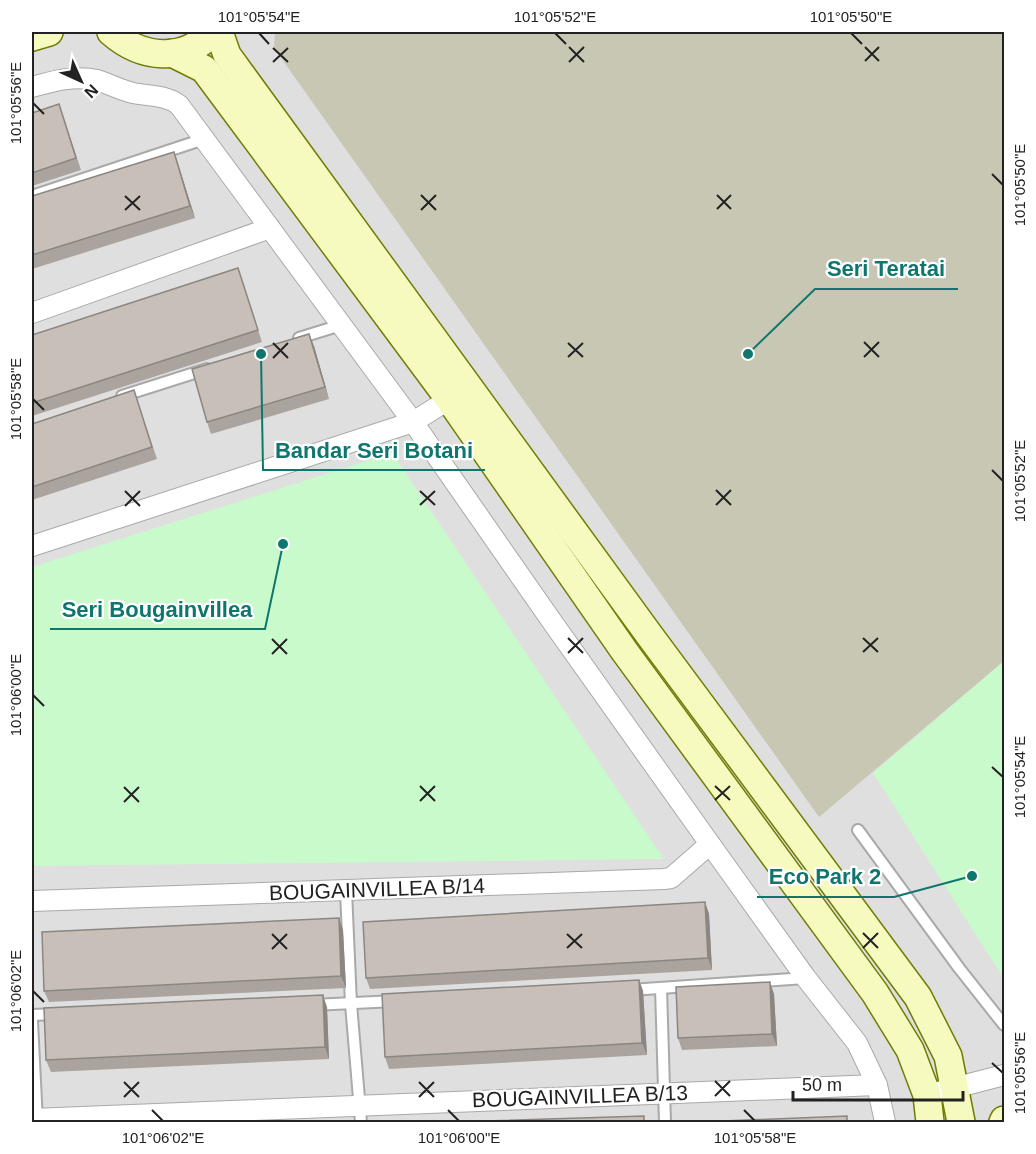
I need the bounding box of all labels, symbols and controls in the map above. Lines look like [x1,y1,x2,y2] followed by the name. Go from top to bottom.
[218,8,300,25] text: 101°05'54"E
[514,8,596,25] text: 101°05'52"E
[810,8,892,25] text: 101°05'50"E
[51,51,111,111] north arrow
[7,62,24,144] text: 101°05'56"E
[81,81,101,101] text: N
[1011,144,1028,226] text: 101°05'50"E
[815,249,958,289] callout: Seri Teratai
[827,256,945,281] text: Seri Teratai
[7,358,24,440] text: 101°05'58"E
[263,430,485,470] callout: Bandar Seri Botani
[275,438,473,463] text: Bandar Seri Botani
[1011,440,1028,522] text: 101°05'52"E
[50,589,265,629] callout: Seri Bougainvillea
[62,597,253,622] text: Seri Bougainvillea
[7,654,24,736] text: 101°06'00"E
[1011,736,1028,818] text: 101°05'54"E
[757,857,894,897] callout: Eco Park 2
[769,864,881,889] text: Eco Park 2
[269,874,486,904] street label: BOUGAINVILLEA B/14
[7,950,24,1032] text: 101°06'02"E
[1011,1032,1028,1114] text: 101°05'56"E
[793,1064,962,1102] scale bar
[802,1075,842,1095] text: 50 m
[472,1081,688,1111] street label: BOUGAINVILLEA B/13
[122,1129,204,1146] text: 101°06'02"E
[418,1129,500,1146] text: 101°06'00"E
[714,1129,796,1146] text: 101°05'58"E

